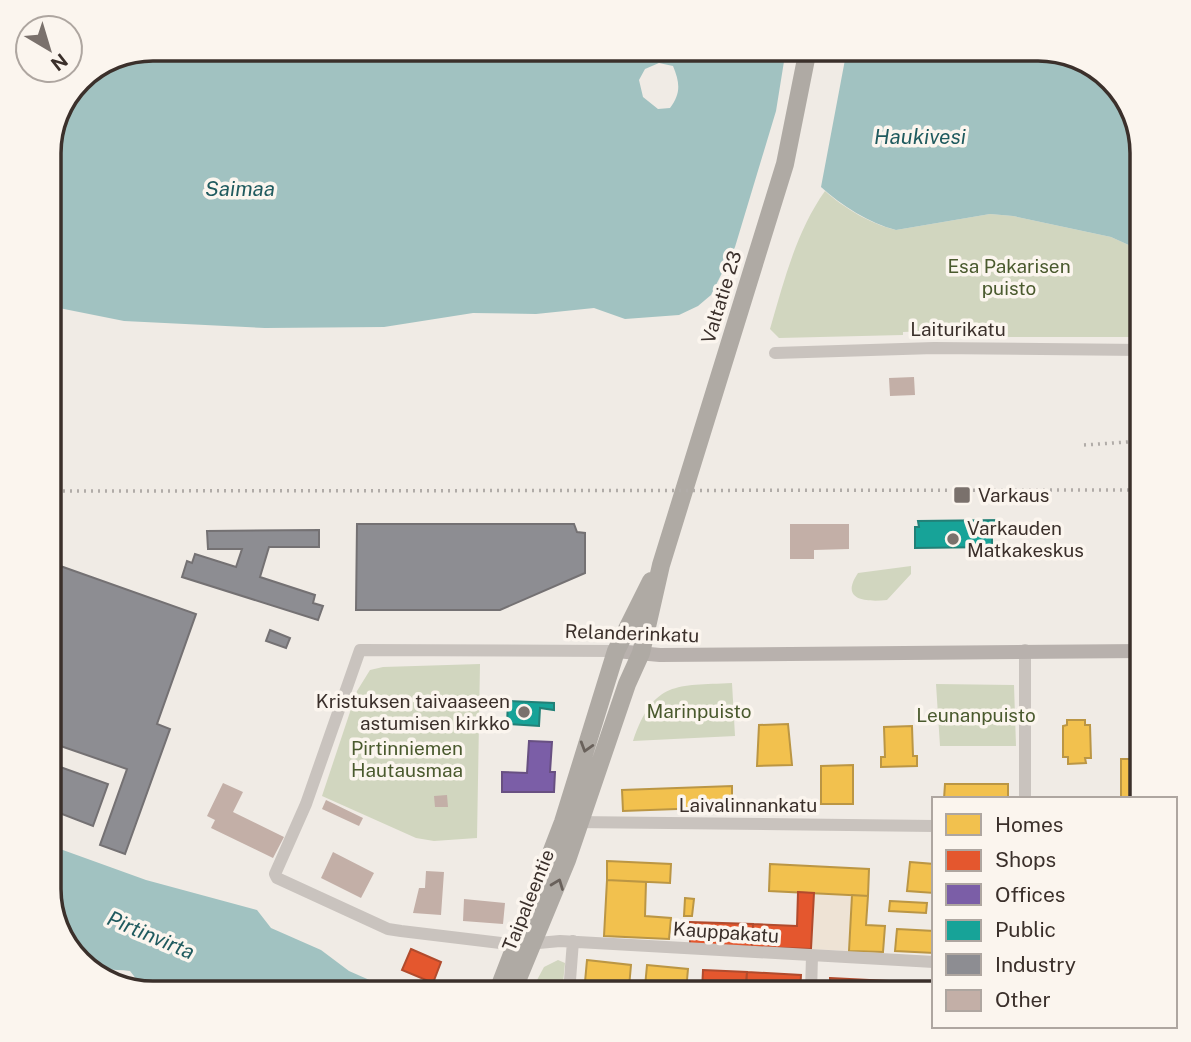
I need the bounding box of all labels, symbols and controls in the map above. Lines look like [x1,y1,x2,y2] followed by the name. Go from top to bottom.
[14,14,84,84] north arrow
[47,49,72,76] text: N
[874,124,966,149] water label: Haukivesi
[205,176,275,201] water label: Saimaa
[697,248,745,346] street label: Valtatie 23
[947,255,1071,299] park label: Esa Pakarisen puisto
[910,318,1006,340] street label: Laiturikatu
[978,484,1049,506] place label: Varkaus
[952,485,972,505] marker: Varkaus
[967,517,1084,561] place label: Varkauden Matkakeskus
[945,531,961,547] marker: Varkauden Matkakeskus
[564,620,700,646] street label: Relanderinkatu
[316,690,510,734] place label: Kristuksen taivaaseen astumisen kirkko
[647,700,751,722] park label: Marinpuisto
[516,704,532,720] marker: Kristuksen taivaaseen astumisen kirkko
[916,704,1036,726] park label: Leunanpuisto
[351,737,463,781] park label: Pirtinniemen Hautausmaa
[580,741,594,753] one-way arrow
[679,794,817,816] street label: Laivalinnankatu
[932,797,1177,1028] legend
[995,812,1063,837] text: Homes
[498,846,558,954] street label: Taipaleentie
[995,847,1056,872] text: Shops
[549,879,563,891] one-way arrow
[995,882,1065,907] text: Offices
[104,905,198,965] water label: Pirtinvirta
[672,917,780,947] street label: Kauppakatu
[995,917,1056,942] text: Public
[995,952,1076,977] text: Industry
[995,987,1051,1012] text: Other

